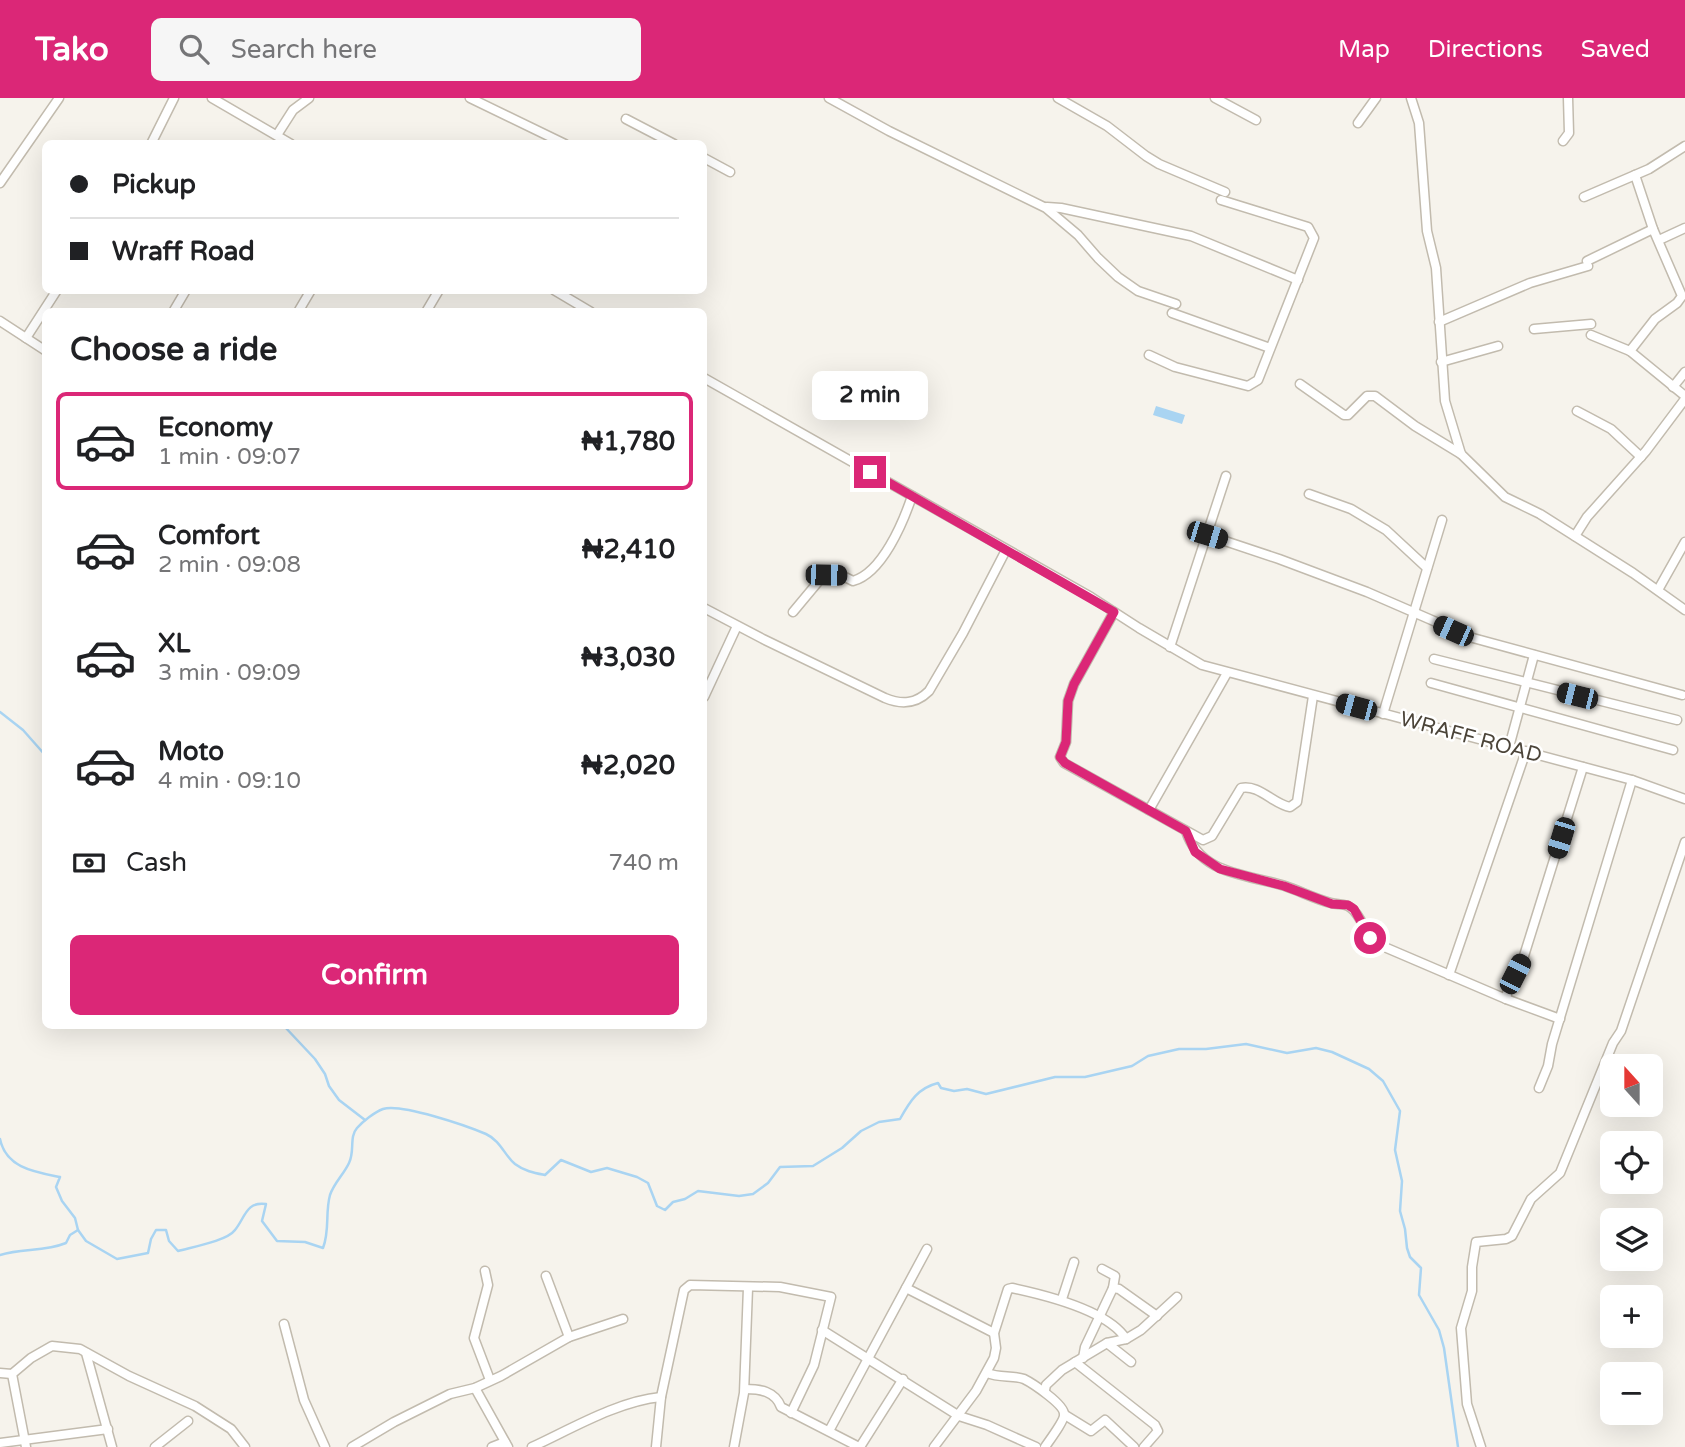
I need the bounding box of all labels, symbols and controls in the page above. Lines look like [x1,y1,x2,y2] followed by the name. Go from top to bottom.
[151,18,641,81] search box
[35,30,109,69] text: Tako
[175,30,213,68] icon: search
[231,34,377,65] text: Search here
[1338,35,1390,64] text: Map
[1428,35,1543,64] text: Directions
[1581,35,1650,64] text: Saved
[112,169,196,200] text: Pickup
[112,236,255,267] text: Wraff Road
[70,331,277,369] text: Choose a ride
[812,370,928,420] callout: 2 min
[839,381,901,409] text: 2 min
[74,410,137,473] icon: car
[158,412,273,443] text: Economy
[581,426,675,457] text: ₦1,780
[158,443,301,471] text: 1 min · 09:07
[854,456,886,488] route end
[74,518,137,581] icon: car
[1184,519,1231,551] car
[158,520,260,551] text: Comfort
[582,534,675,565] text: ₦2,410
[158,551,301,579] text: 2 min · 09:08
[805,564,848,586] car
[1430,613,1477,649] car
[74,626,137,689] icon: car
[158,628,190,659] text: XL
[581,642,675,673] text: ₦3,030
[158,659,301,687] text: 3 min · 09:09
[1555,681,1600,711] car
[1333,691,1380,723] car
[1397,707,1545,768] street label: WRAFF ROAD
[74,734,137,797] icon: car
[158,736,224,767] text: Moto
[581,750,675,781] text: ₦2,020
[158,767,301,795] text: 4 min · 09:10
[1545,815,1578,861] car
[70,844,108,882] icon: cash
[126,847,187,878] text: Cash
[609,849,679,877] text: 740 m
[1354,922,1386,954] route start
[70,935,679,1015] button: Confirm
[1497,951,1534,997] car
[1600,1054,1662,1116] north arrow
[1600,1054,1663,1425] map controls
[1600,1131,1663,1194] button: locate
[1600,1208,1663,1271] button: layers
[1600,1285,1663,1348] button: +
[1600,1362,1663,1425] button: −

